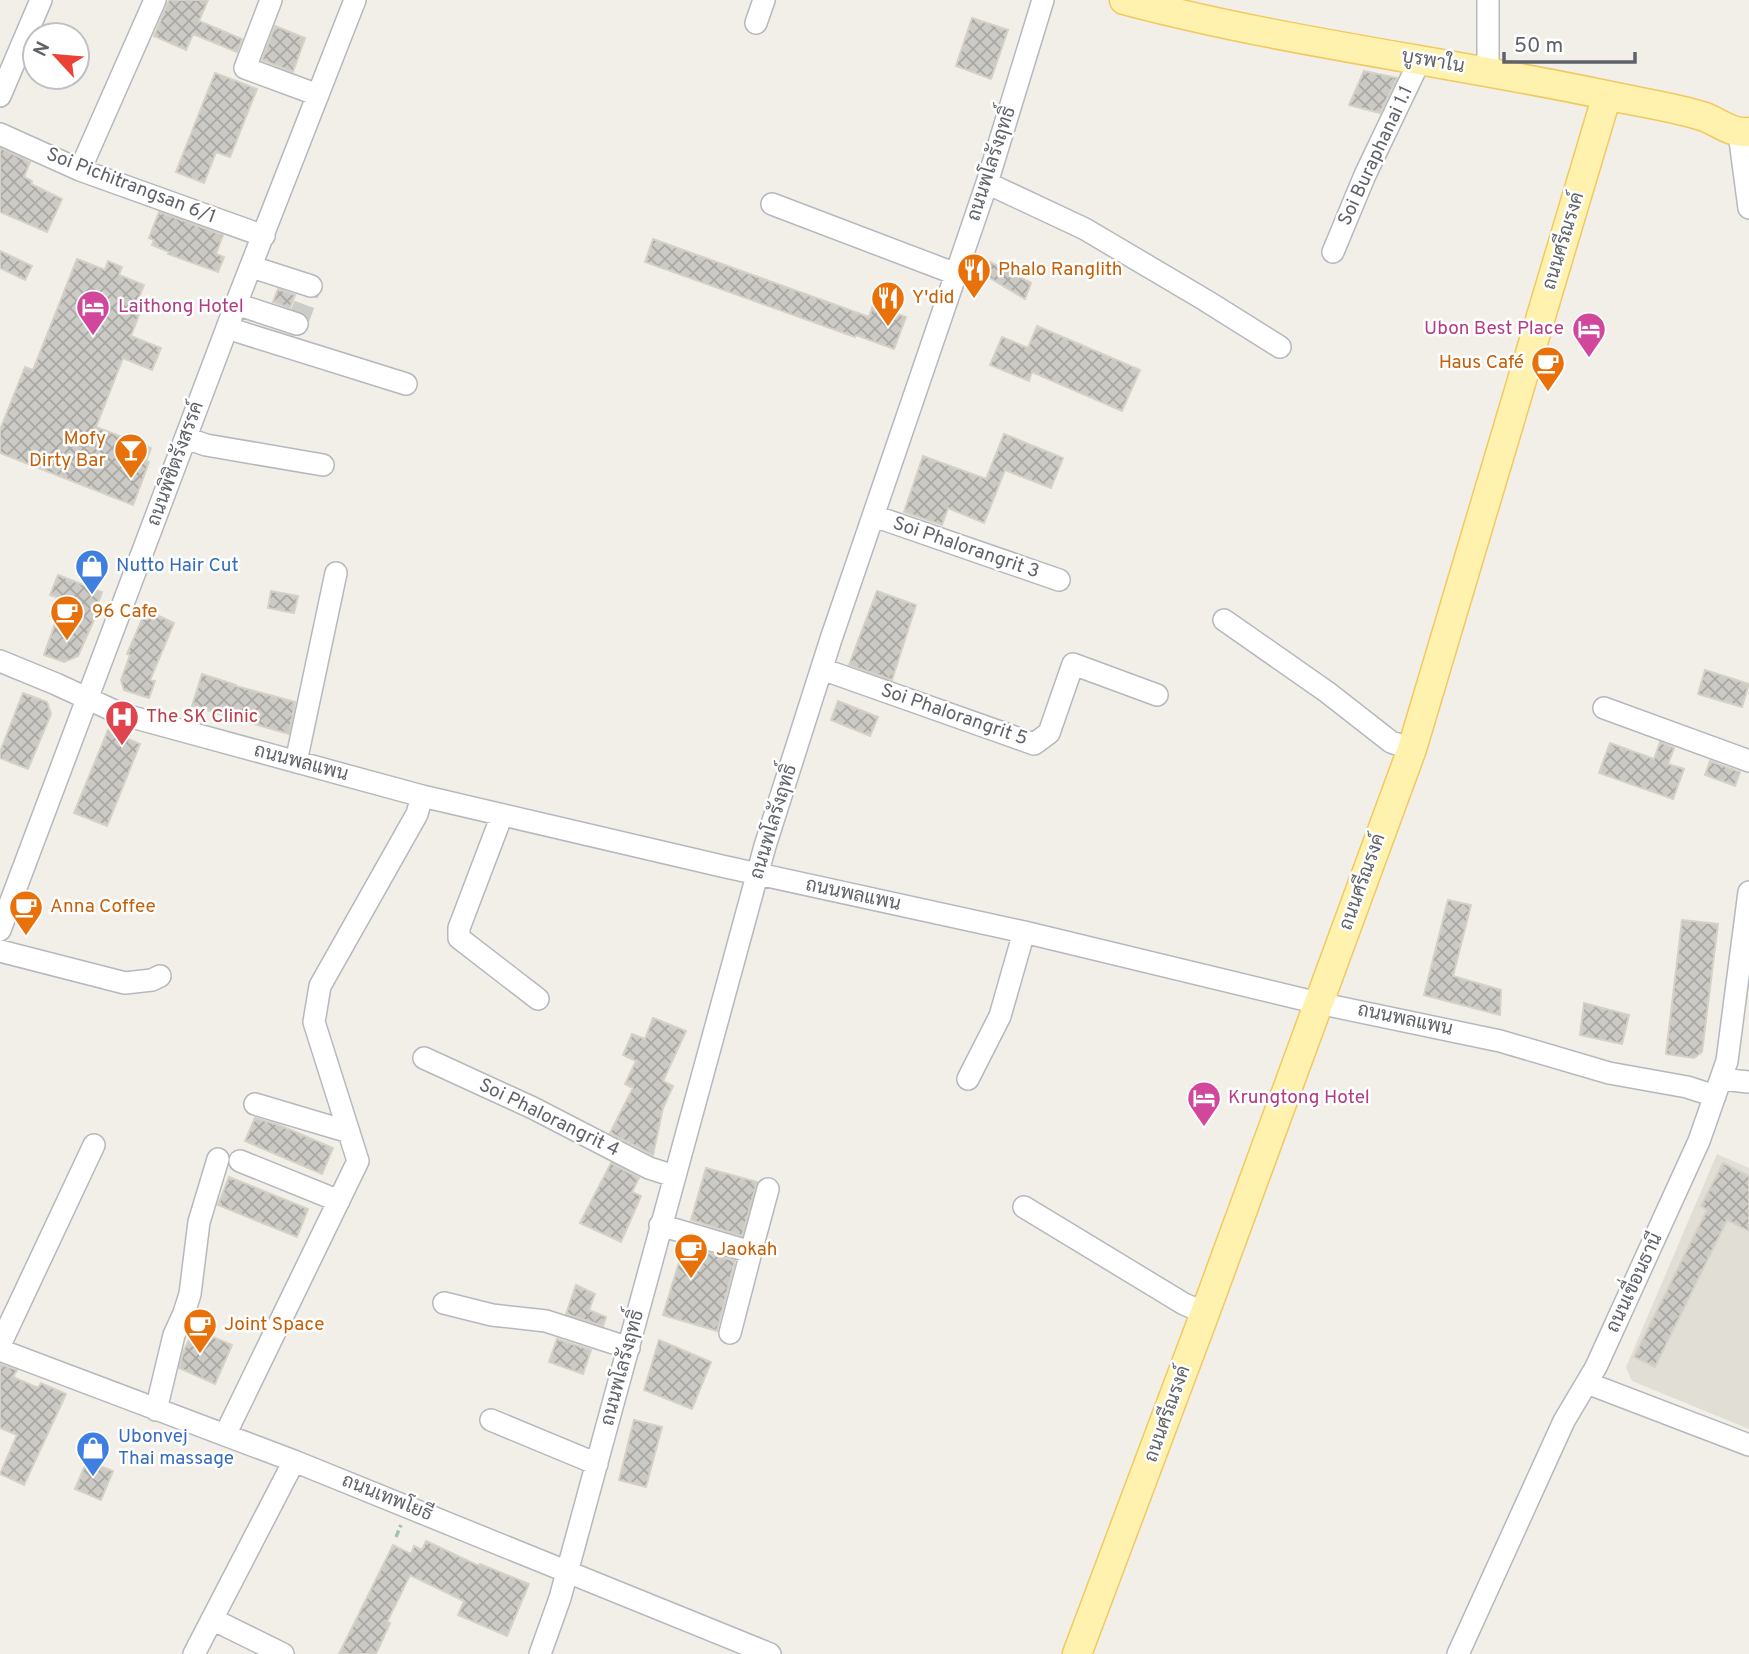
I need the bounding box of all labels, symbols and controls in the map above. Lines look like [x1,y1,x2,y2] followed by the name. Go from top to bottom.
[21,21,91,91] north arrow
[1504,21,1635,65] scale bar
[1514,33,1563,60] text: 50 m
[29,38,56,61] text: N
[1400,43,1467,79] street label: บูรพาใน
[1333,82,1419,230] street label: Soi Buraphanai 1.1
[955,101,1022,224] street label: ถนนพโลรังฤทธิ์
[43,143,219,229] street label: Soi Pichitrangsan 6/1
[1536,189,1590,293] street label: ถนนศรีณรงค์
[955,251,993,300] restaurant icon: Phalo Ranglith
[998,258,1122,282] place label: Phalo Ranglith
[869,279,907,328] restaurant icon: Y'did
[912,286,954,310] place label: Y'did
[74,288,112,337] hotel icon: Laithong Hotel
[118,295,244,319] place label: Laithong Hotel
[1570,310,1608,359] hotel icon: Ubon Best Place
[1424,317,1564,341] place label: Ubon Best Place
[1529,344,1567,393] cafe icon: Haus Café
[1439,351,1524,375] place label: Haus Café
[140,398,210,529] street label: ถนนพิชิตรังสรรค์
[29,427,107,473] place label: Mofy Dirty Bar
[112,431,150,480] bar icon: Mofy Dirty Bar
[890,512,1042,584] street label: Soi Phalorangrit 3
[73,547,111,596] shop icon: Nutto Hair Cut
[116,554,239,578] place label: Nutto Hair Cut
[48,593,86,642] cafe icon: 96 Cafe
[92,600,158,624] place label: 96 Cafe
[877,679,1031,751] street label: Soi Phalorangrit 5
[103,698,141,747] hospital icon: The SK Clinic
[146,705,258,729] place label: The SK Clinic
[251,739,351,787] street label: ถนนพลแพน
[737,759,803,882] street label: ถนนพโลรังฤทธิ์
[1333,830,1392,934] street label: ถนนศรีณรงค์
[803,873,903,917] street label: ถนนพลแพน
[7,888,45,937] cafe icon: Anna Coffee
[50,895,156,919] place label: Anna Coffee
[1355,998,1455,1042] street label: ถนนพลแพน
[475,1074,623,1162] street label: Soi Phalorangrit 4
[1185,1079,1223,1128] hotel icon: Krungtong Hotel
[1228,1086,1370,1110] place label: Krungtong Hotel
[1595,1226,1669,1337] street label: ถนนเขื่อนธานี
[672,1231,710,1280] cafe icon: Jaokah
[716,1238,778,1262] place label: Jaokah
[588,1305,650,1428] street label: ถนนพโลรังฤทธิ์
[181,1306,219,1355] cafe icon: Joint Space
[224,1313,324,1337] place label: Joint Space
[1138,1362,1197,1466] street label: ถนนศรีณรงค์
[118,1425,234,1471] place label: Ubonvej Thai massage
[74,1429,112,1478] shop icon: Ubonvej Thai massage
[338,1467,437,1527] street label: ถนนเทพโยธี

